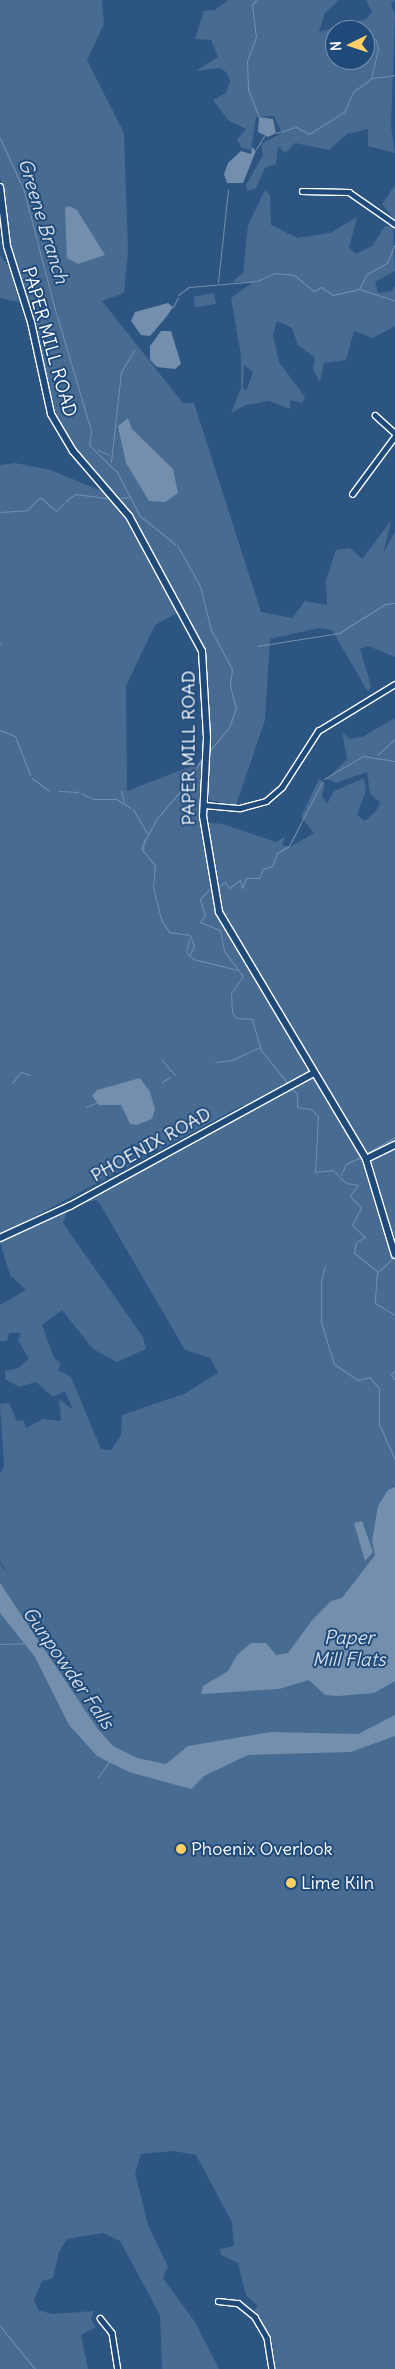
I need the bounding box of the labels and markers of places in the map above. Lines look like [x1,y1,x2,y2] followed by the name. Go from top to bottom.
[191,1838,333,1860] place label: Phoenix Overlook
[175,1843,187,1855] marker: Phoenix Overlook
[301,1872,374,1894] place label: Lime Kiln
[285,1877,297,1889] marker: Lime Kiln

